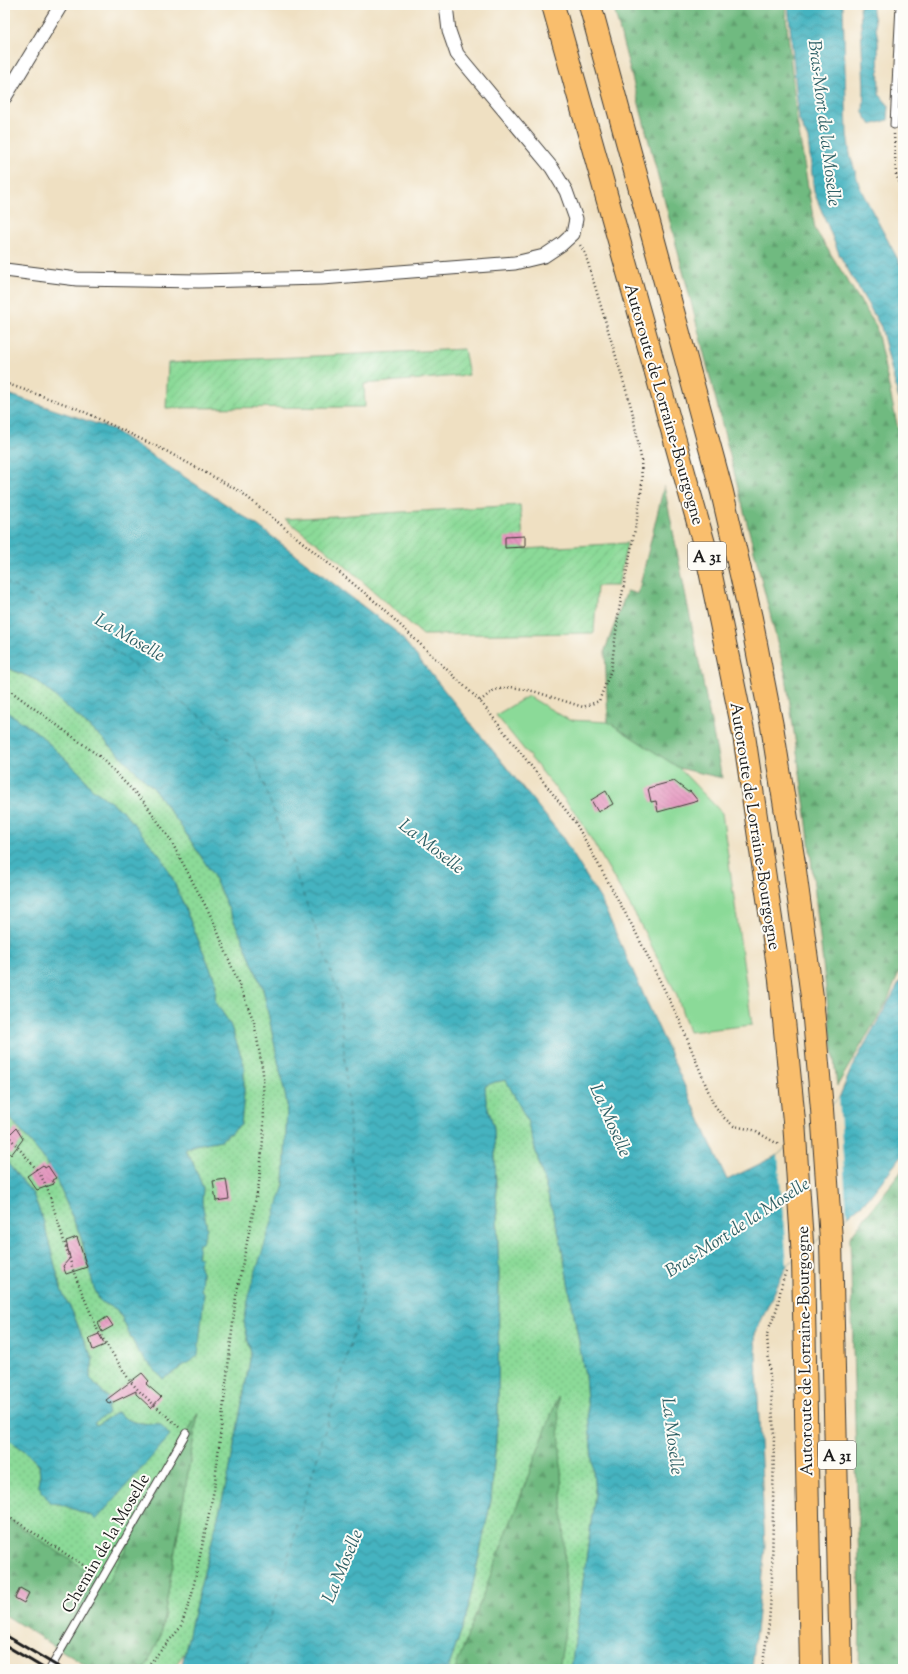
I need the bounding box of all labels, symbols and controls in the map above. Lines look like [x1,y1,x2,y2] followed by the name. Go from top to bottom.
[800,39,846,208] water label: Bras-Mort de la Moselle
[617,281,709,528] street label: Autoroute de Lorraine-Bourgogne
[688,542,726,570] road number: A 31
[89,608,169,669] water label: La Moselle
[723,701,785,952] street label: Autoroute de Lorraine-Bourgogne
[392,813,469,882] water label: La Moselle
[582,1080,637,1161] water label: La Moselle
[661,1172,815,1285] water label: Bras-Mort de la Moselle
[792,1226,820,1476] street label: Autoroute de Lorraine-Bourgogne
[653,1396,689,1476] water label: La Moselle
[818,1441,856,1469] road number: A 31
[57,1470,157,1618] street label: Chemin de la Moselle
[317,1526,371,1607] water label: La Moselle

